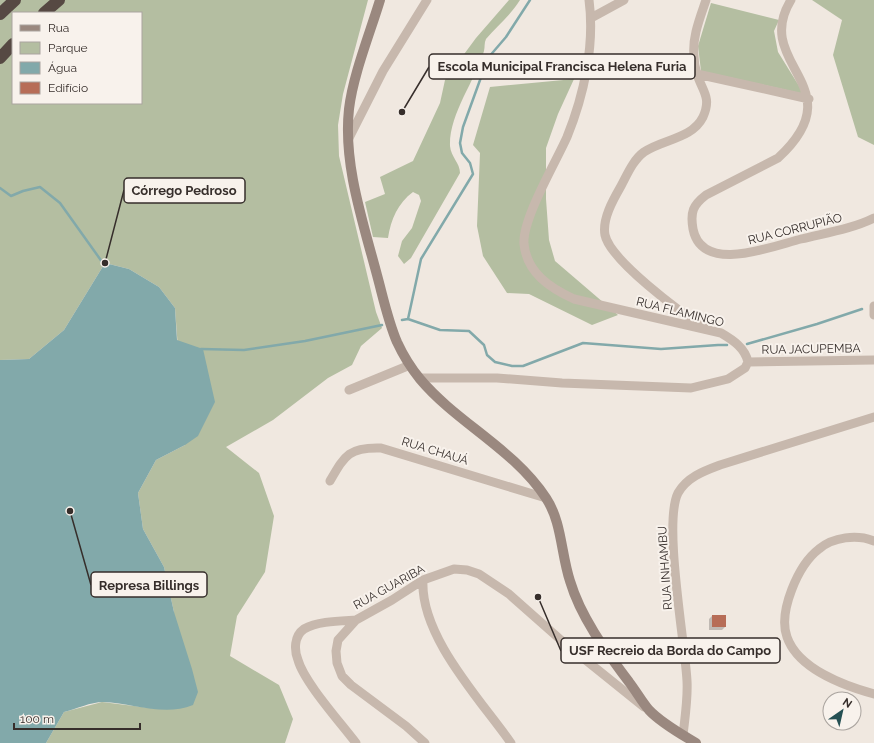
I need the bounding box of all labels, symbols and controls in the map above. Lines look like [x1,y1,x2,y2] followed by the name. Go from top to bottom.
[12,12,142,104] legend
[48,21,69,35] text: Rua
[48,41,88,55] text: Parque
[429,54,695,79] callout: Escola Municipal Francisca Helena Furia
[438,59,687,74] text: Escola Municipal Francisca Helena Furia
[48,61,77,75] text: Água
[48,81,88,95] text: Edifício
[124,178,245,203] callout: Córrego Pedroso
[131,183,237,198] text: Córrego Pedroso
[746,211,844,247] street label: RUA CORRUPIÃO
[635,294,725,330] street label: RUA FLAMINGO
[761,341,861,357] street label: RUA JACUPEMBA
[400,434,470,468] street label: RUA CHAUÁ
[655,526,675,610] street label: RUA INHAMBU
[351,562,427,612] street label: RUA GUARIBA
[91,572,207,597] callout: Represa Billings
[99,578,200,593] text: Represa Billings
[561,638,780,663] callout: USF Recreio da Borda do Campo
[569,643,771,658] text: USF Recreio da Borda do Campo
[822,691,862,731] north arrow
[840,695,854,711] text: N
[14,705,140,731] scale bar
[20,712,54,726] text: 100 m

